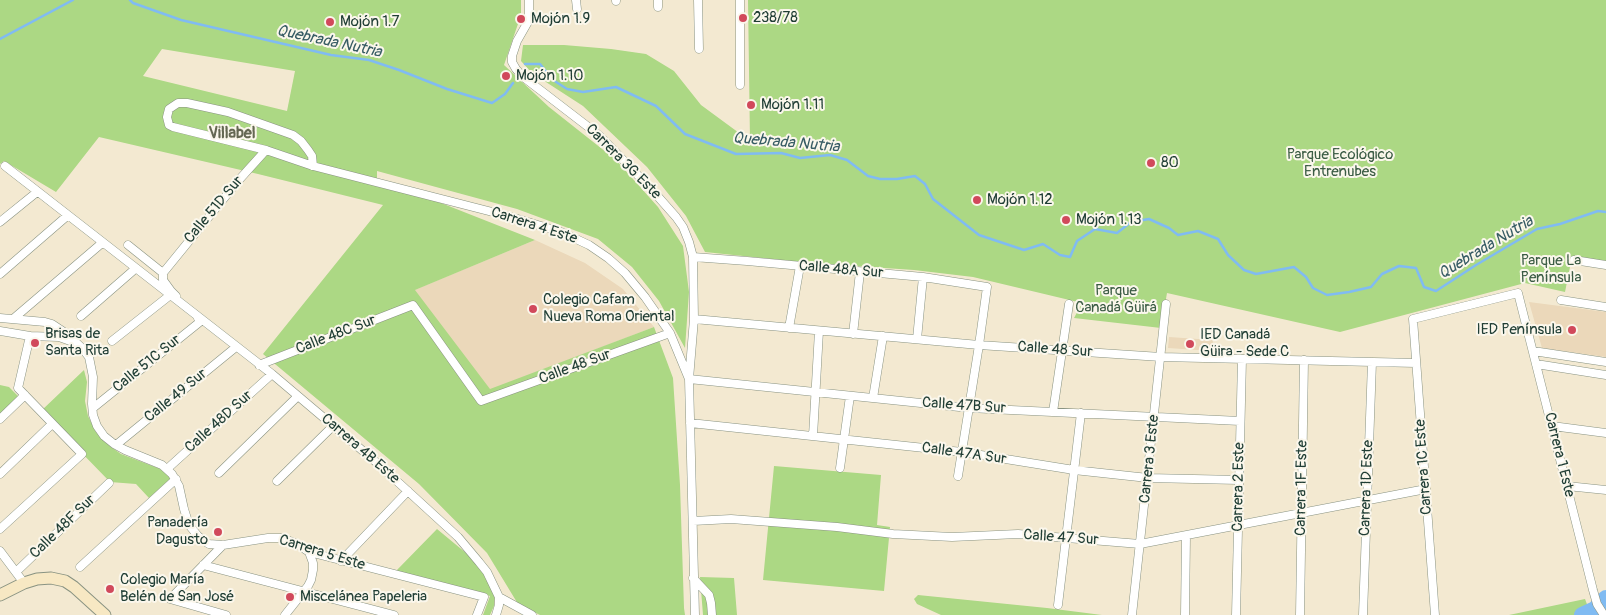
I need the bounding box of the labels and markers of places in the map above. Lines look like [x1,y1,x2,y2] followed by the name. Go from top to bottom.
[753,9,798,27] place label: 238/78
[531,10,590,28] place label: Mojón 1.9
[737,12,749,24] marker: 238/78
[340,13,399,31] place label: Mojón 1.7
[515,13,527,25] marker: Mojón 1.9
[324,16,336,28] marker: Mojón 1.7
[516,67,584,85] place label: Mojón 1.10
[500,70,512,82] marker: Mojón 1.10
[761,96,824,114] place label: Mojón 1.11
[745,99,757,111] marker: Mojón 1.11
[1161,154,1179,172] place label: 80
[1145,157,1157,169] marker: 80
[987,191,1053,209] place label: Mojón 1.12
[971,194,983,206] marker: Mojón 1.12
[1076,211,1142,229] place label: Mojón 1.13
[1060,214,1072,226] marker: Mojón 1.13
[543,291,674,326] place label: Colegio Cafam Nueva Roma Oriental
[527,303,539,315] marker: Colegio Cafam Nueva Roma Oriental
[1477,321,1562,339] place label: IED Península
[1566,324,1578,336] marker: IED Península
[45,325,109,360] place label: Brisas de Santa Rita
[1200,326,1289,361] place label: IED Canadá Güira - Sede C
[29,337,41,349] marker: Brisas de Santa Rita
[1184,338,1196,350] marker: IED Canadá Güira - Sede C
[147,514,208,549] place label: Panadería Dagusto
[212,526,224,538] marker: Panadería Dagusto
[120,571,234,606] place label: Colegio María Belén de San José
[104,583,116,595] marker: Colegio María Belén de San José
[300,588,427,606] place label: Miscelánea Papeleria
[284,591,296,603] marker: Miscelánea Papeleria

